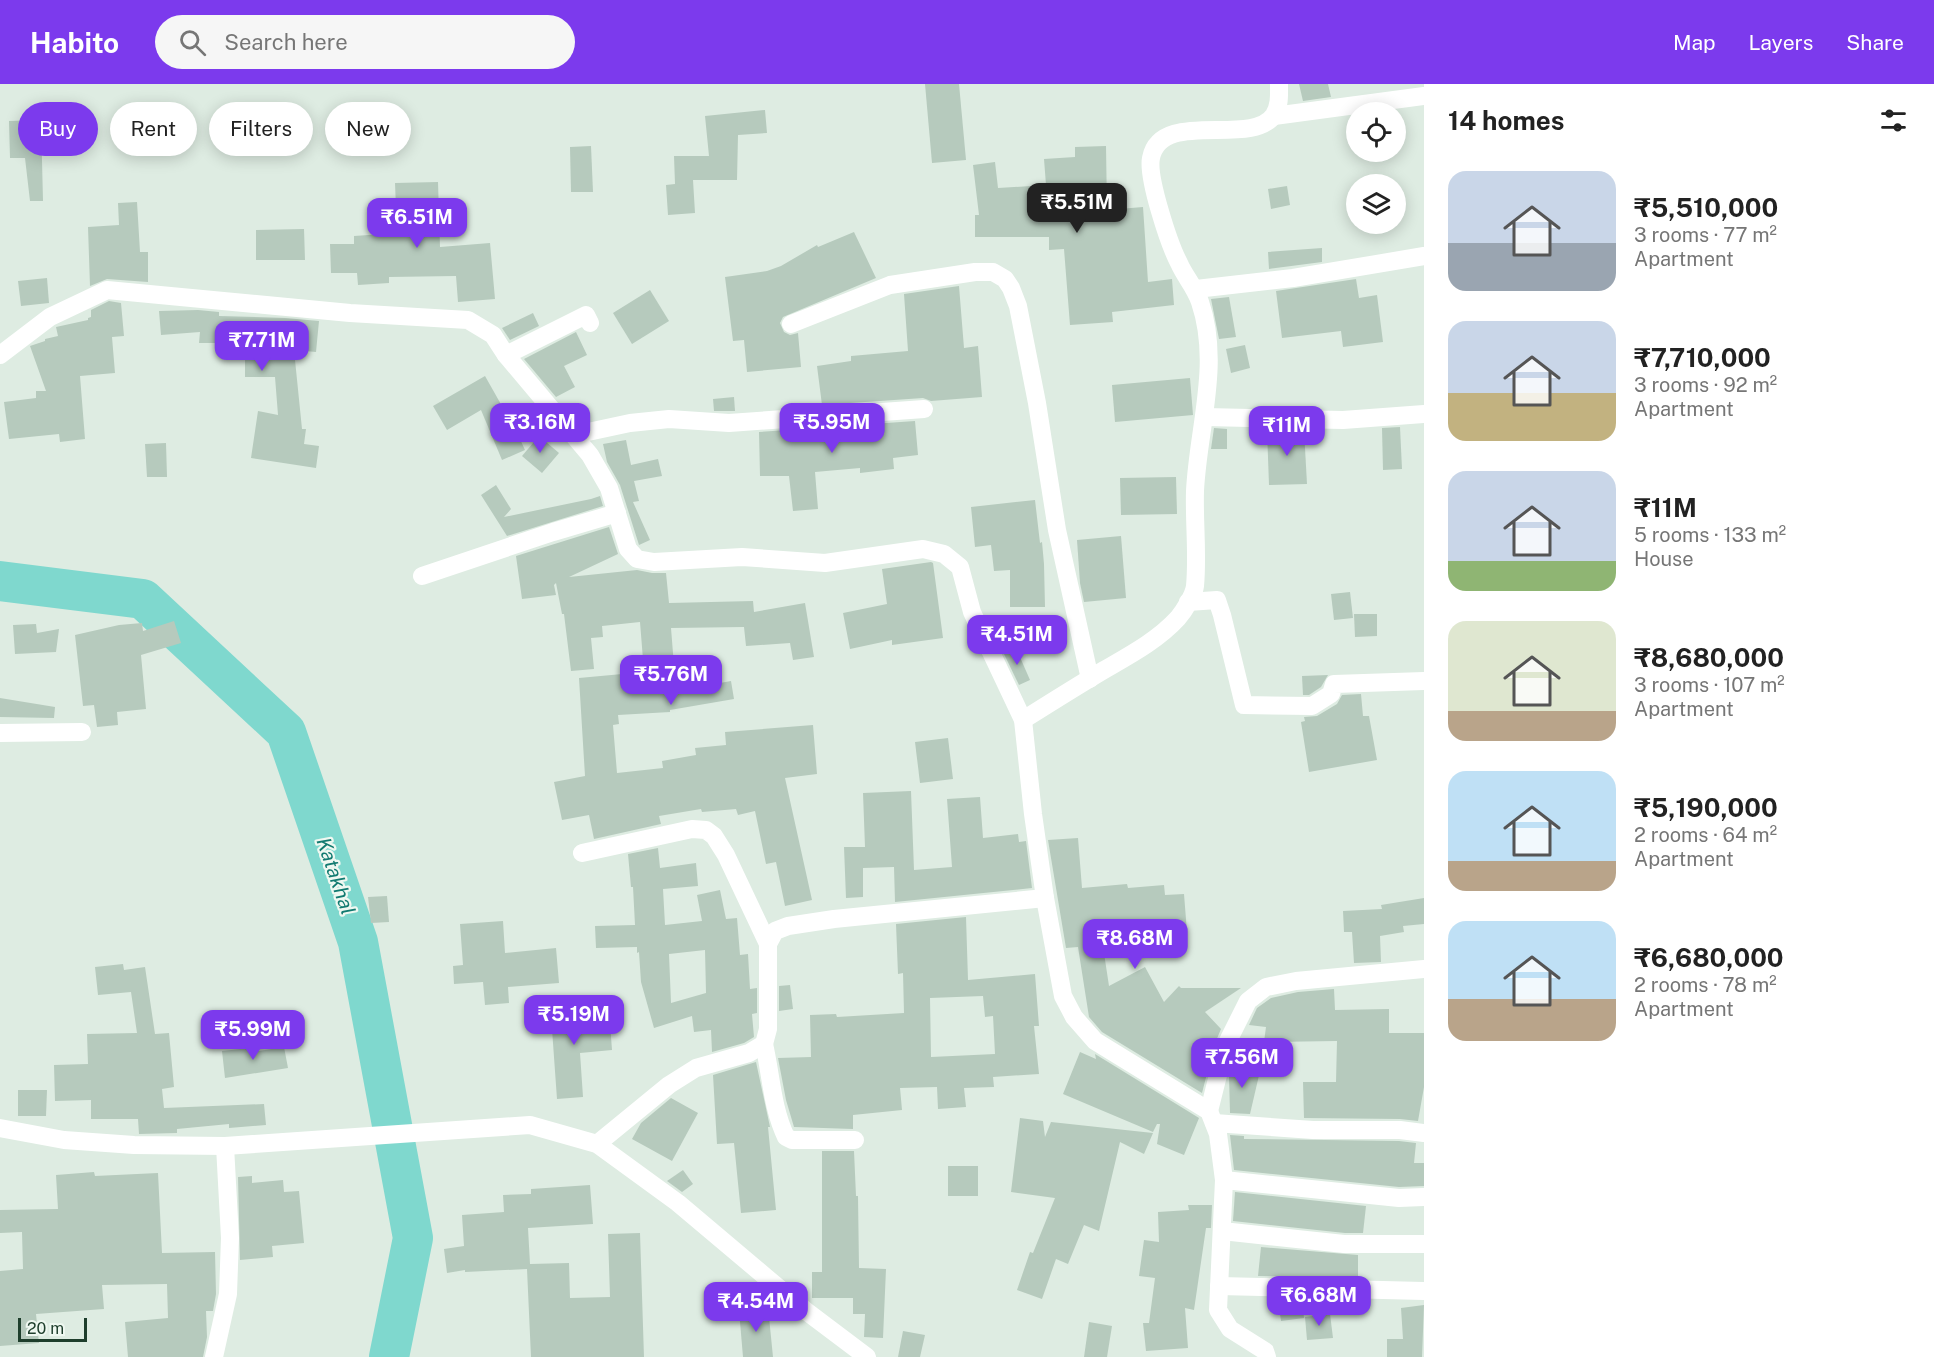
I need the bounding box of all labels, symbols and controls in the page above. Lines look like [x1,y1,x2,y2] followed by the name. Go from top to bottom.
[155,15,575,69] search box
[30,26,119,59] text: Habito
[176,26,209,59] icon: search
[224,29,348,55] text: Search here
[1673,30,1716,55] text: Map
[1749,30,1813,55] text: Layers
[1846,30,1904,55] text: Share
[18,102,98,156] chip: Buy
[110,102,197,156] chip: Rent
[209,102,313,156] chip: Filters
[325,102,411,156] chip: New
[1346,102,1406,234] map controls
[1346,102,1406,162] button: locate
[1877,104,1910,137] icon: filters
[1448,105,1564,136] text: 14 homes
[1346,174,1406,234] button: layers
[1028,183,1126,234] pin: ₹5.51M
[1041,190,1113,214] text: ₹5.51M
[1634,192,1778,223] text: ₹5,510,000
[1496,195,1568,267] icon: home
[368,198,466,249] pin: ₹6.51M
[381,205,453,229] text: ₹6.51M
[1634,223,1777,247] text: 3 rooms · 77 m²
[1634,247,1734,271] text: Apartment
[213,321,311,372] pin: ₹7.71M
[229,328,295,352] text: ₹7.71M
[1634,342,1771,373] text: ₹7,710,000
[1496,345,1568,417] icon: home
[1634,373,1777,397] text: 3 rooms · 92 m²
[1634,397,1734,421] text: Apartment
[491,403,589,454] pin: ₹3.16M
[783,403,881,454] pin: ₹5.95M
[1251,406,1323,457] pin: ₹11M
[504,410,576,434] text: ₹3.16M
[794,410,870,434] text: ₹5.95M
[1263,413,1311,437] text: ₹11M
[1634,492,1697,523] text: ₹11M
[1496,495,1568,567] icon: home
[1634,523,1786,547] text: 5 rooms · 133 m²
[1634,547,1694,571] text: House
[968,615,1066,666] pin: ₹4.51M
[981,622,1053,646] text: ₹4.51M
[1634,642,1784,673] text: ₹8,680,000
[1496,645,1568,717] icon: home
[622,655,720,706] pin: ₹5.76M
[634,662,708,686] text: ₹5.76M
[1634,673,1785,697] text: 3 rooms · 107 m²
[1634,697,1734,721] text: Apartment
[1634,792,1778,823] text: ₹5,190,000
[1496,795,1568,867] icon: home
[1634,823,1777,847] text: 2 rooms · 64 m²
[312,834,360,918] water label: Katakhal
[1634,847,1734,871] text: Apartment
[1086,919,1184,970] pin: ₹8.68M
[1097,926,1173,950] text: ₹8.68M
[1634,942,1784,973] text: ₹6,680,000
[1496,945,1568,1017] icon: home
[1634,973,1777,997] text: 2 rooms · 78 m²
[525,995,623,1046] pin: ₹5.19M
[1634,997,1734,1021] text: Apartment
[538,1002,610,1026] text: ₹5.19M
[204,1010,302,1061] pin: ₹5.99M
[215,1017,291,1041] text: ₹5.99M
[1193,1038,1291,1089] pin: ₹7.56M
[1205,1045,1279,1069] text: ₹7.56M
[1270,1276,1368,1327] pin: ₹6.68M
[707,1282,805,1333] pin: ₹4.54M
[1281,1283,1357,1307] text: ₹6.68M
[718,1289,794,1313] text: ₹4.54M
[18,1315,87,1342] scale bar
[27,1319,64,1338] text: 20 m

